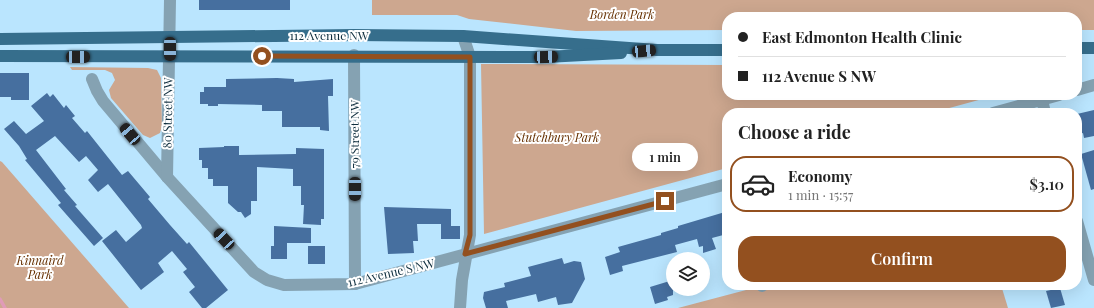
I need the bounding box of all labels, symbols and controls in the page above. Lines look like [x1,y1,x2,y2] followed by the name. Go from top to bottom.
[589,6,654,22] park label: Borden Park
[289,27,369,43] street label: 112 Avenue NW
[762,27,962,47] text: East Edmonton Health Clinic
[164,37,176,61] car
[632,44,656,58] car
[253,47,271,65] route start
[66,51,90,63] car
[534,51,558,63] car
[762,66,876,86] text: 112 Avenue S NW
[158,77,176,148] street label: 80 Street NW
[346,100,362,168] street label: 79 Street NW
[738,120,851,144] text: Choose a ride
[118,121,142,147] car
[514,129,599,145] park label: Stutchbury Park
[632,143,698,171] callout: 1 min
[649,148,681,165] text: 1 min
[740,166,776,202] icon: car
[788,166,852,186] text: Economy
[1030,174,1064,194] text: $3.10
[349,177,361,201] car
[788,186,853,203] text: 1 min · 15:57
[656,192,674,210] route end
[211,226,237,252] car
[738,236,1066,282] button: Confirm
[16,252,64,282] park label: Kinnaird Park
[666,252,710,296] map controls
[666,252,710,296] button: layers
[346,254,436,290] street label: 112 Avenue S NW

